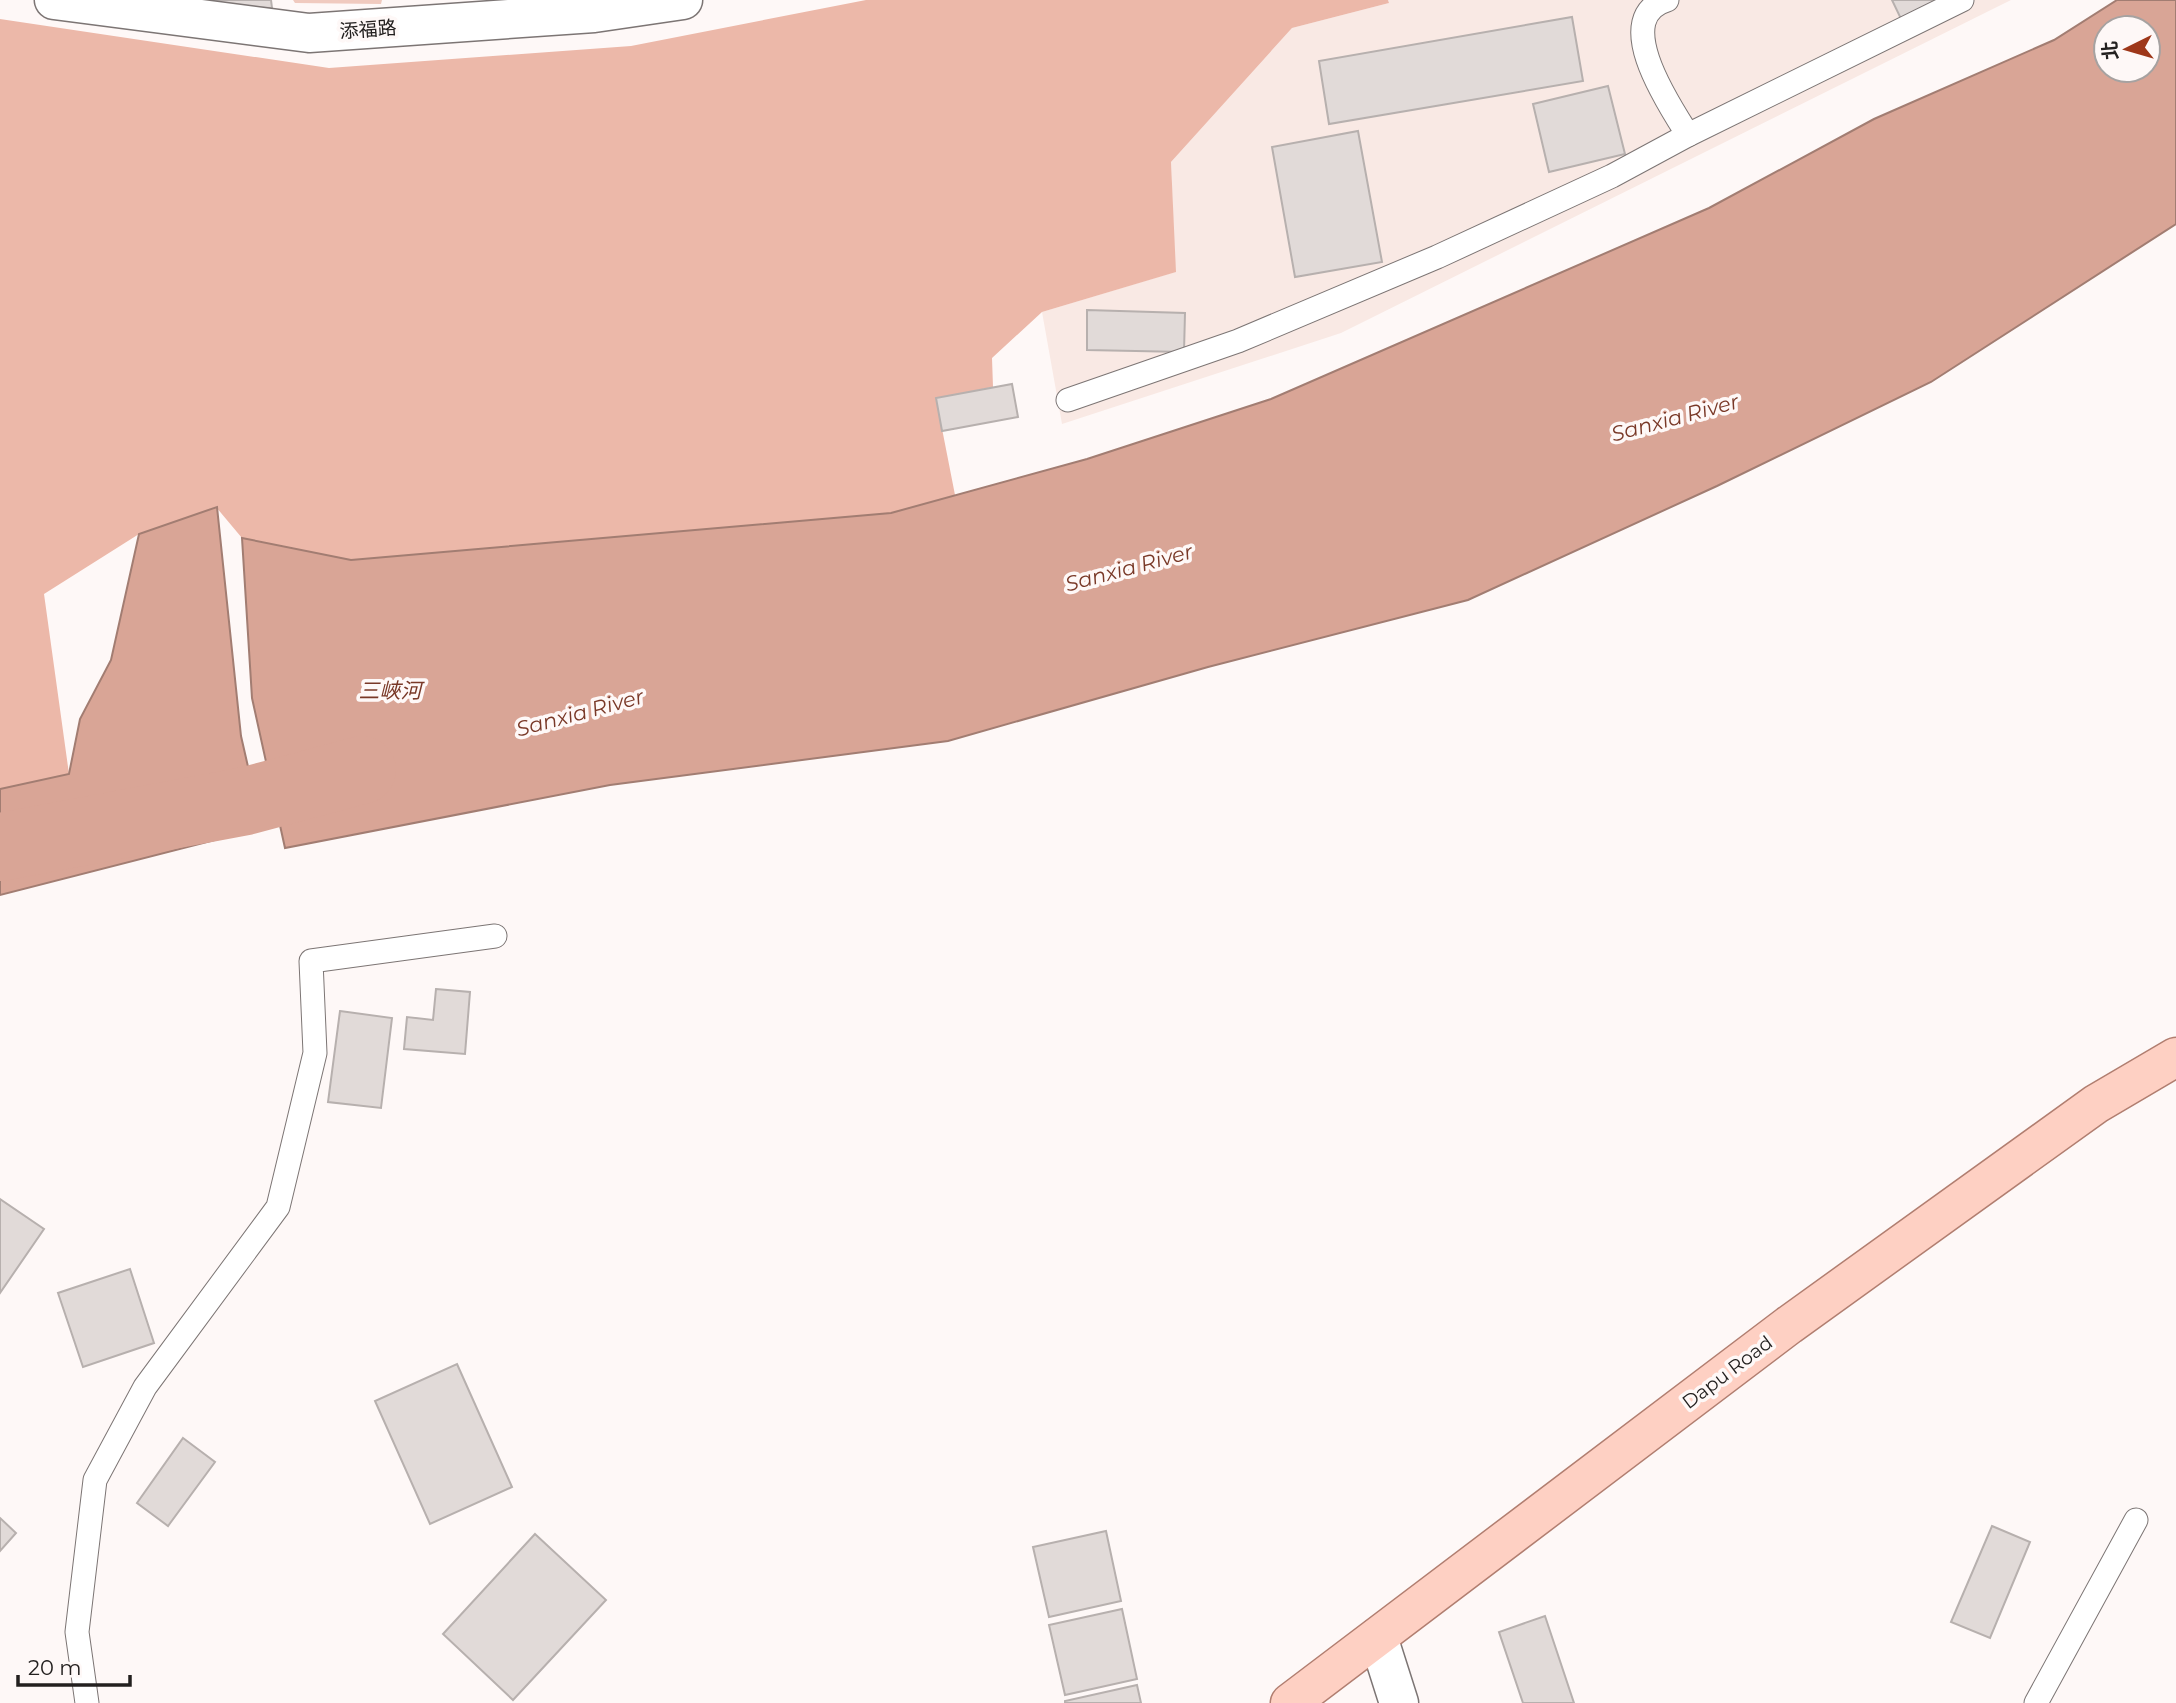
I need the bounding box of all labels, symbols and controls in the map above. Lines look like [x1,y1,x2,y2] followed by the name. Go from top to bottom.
[2092,14,2162,84] north arrow
[339,16,397,43] street label: 添福路
[2098,40,2123,61] text: 北
[1608,388,1742,447] water label: Sanxia River
[1062,538,1196,597] water label: Sanxia River
[359,678,425,703] water label: 三峽河
[513,683,647,742] water label: Sanxia River
[1678,1331,1777,1414] street label: Dapu Road
[18,1644,130,1688] scale bar
[28,1655,82,1680] text: 20 m

